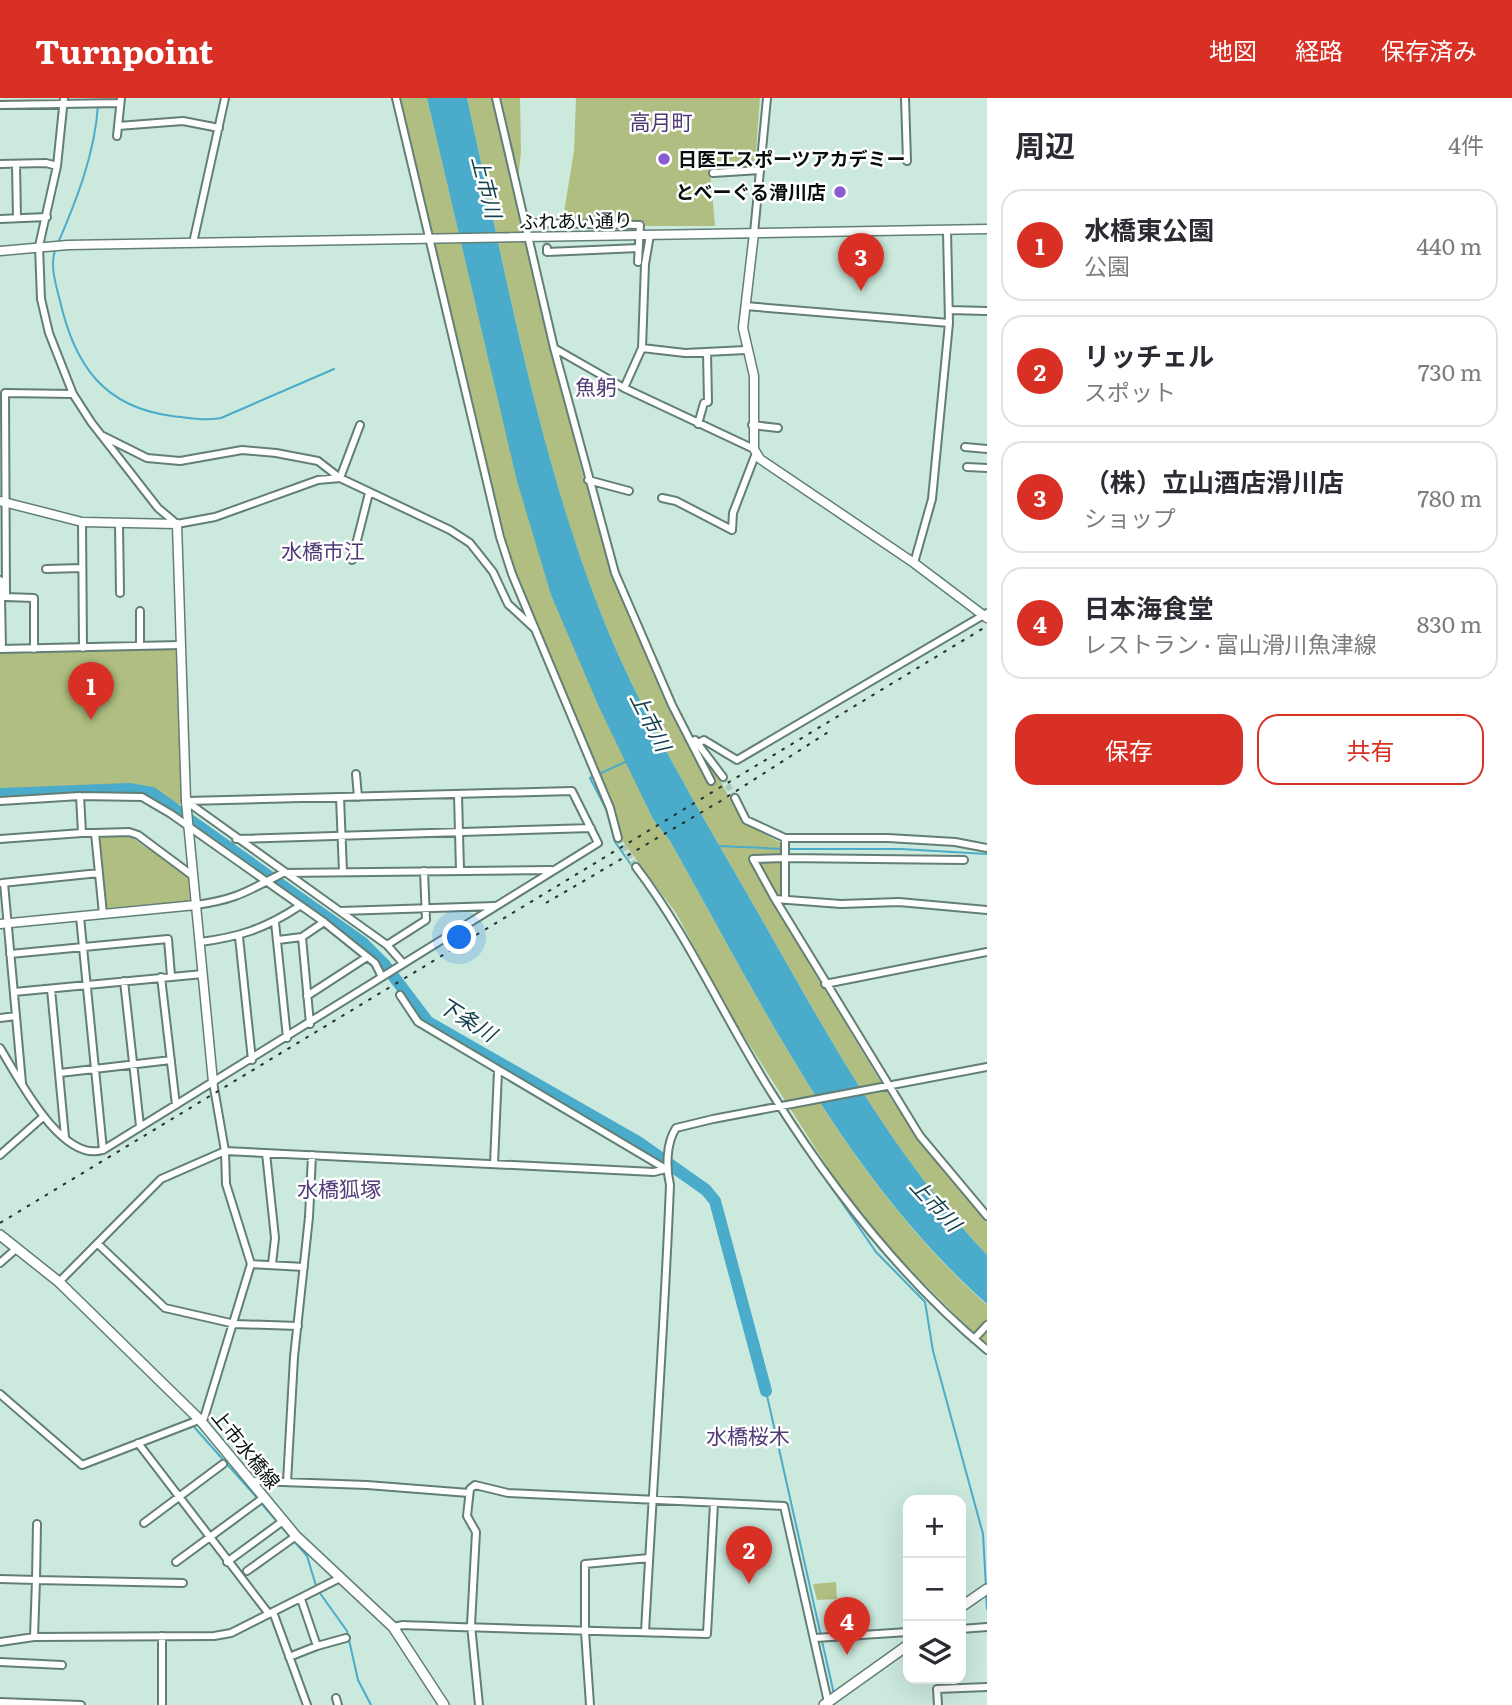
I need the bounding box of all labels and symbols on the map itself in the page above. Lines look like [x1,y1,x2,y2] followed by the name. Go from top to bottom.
[630,105,693,136] district label: 高月町
[678,144,906,172] place label: 日医工スポーツアカデミー
[656,151,672,167] marker: 日医工スポーツアカデミー
[466,152,512,223] water label: 上市川
[675,177,826,205] place label: とべーぐる滑川店
[832,184,848,200] marker: とべーぐる滑川店
[519,205,633,235] street label: ふれあい通り
[838,233,884,291] pin: 3
[575,370,617,401] district label: 魚躬
[281,534,365,565] district label: 水橋市江
[68,662,114,720] pin: 1
[624,686,681,758] water label: 上市川
[442,920,476,954] your location
[433,988,505,1049] water label: 下条川
[904,1170,971,1238] water label: 上市川
[297,1172,381,1203] district label: 水橋狐塚
[206,1403,288,1494] street label: 上市水橋線
[706,1419,790,1450] district label: 水橋桜木
[726,1526,772,1584] pin: 2
[824,1597,870,1655] pin: 4

